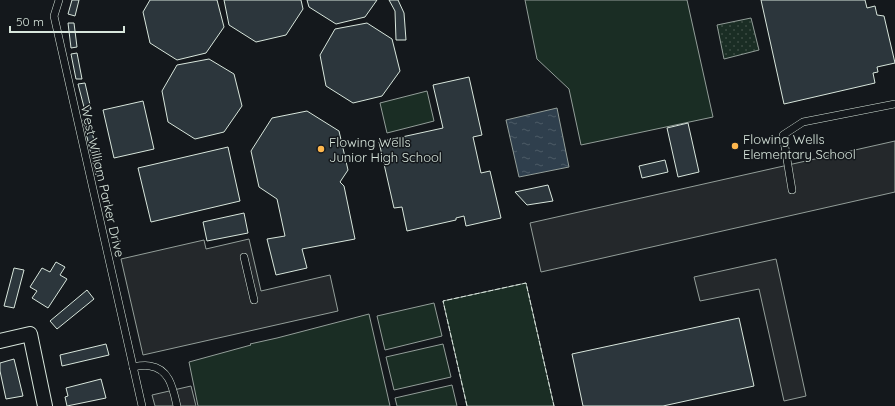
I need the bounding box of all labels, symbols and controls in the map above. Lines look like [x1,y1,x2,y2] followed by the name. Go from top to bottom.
[10,8,124,34] scale bar
[16,14,44,29] text: 50 m
[78,103,128,259] street label: West William Parker Drive
[743,131,856,162] place label: Flowing Wells Elementary School
[329,134,442,165] place label: Flowing Wells Junior High School
[730,141,740,151] marker: Flowing Wells Elementary School
[316,144,326,154] marker: Flowing Wells Junior High School

